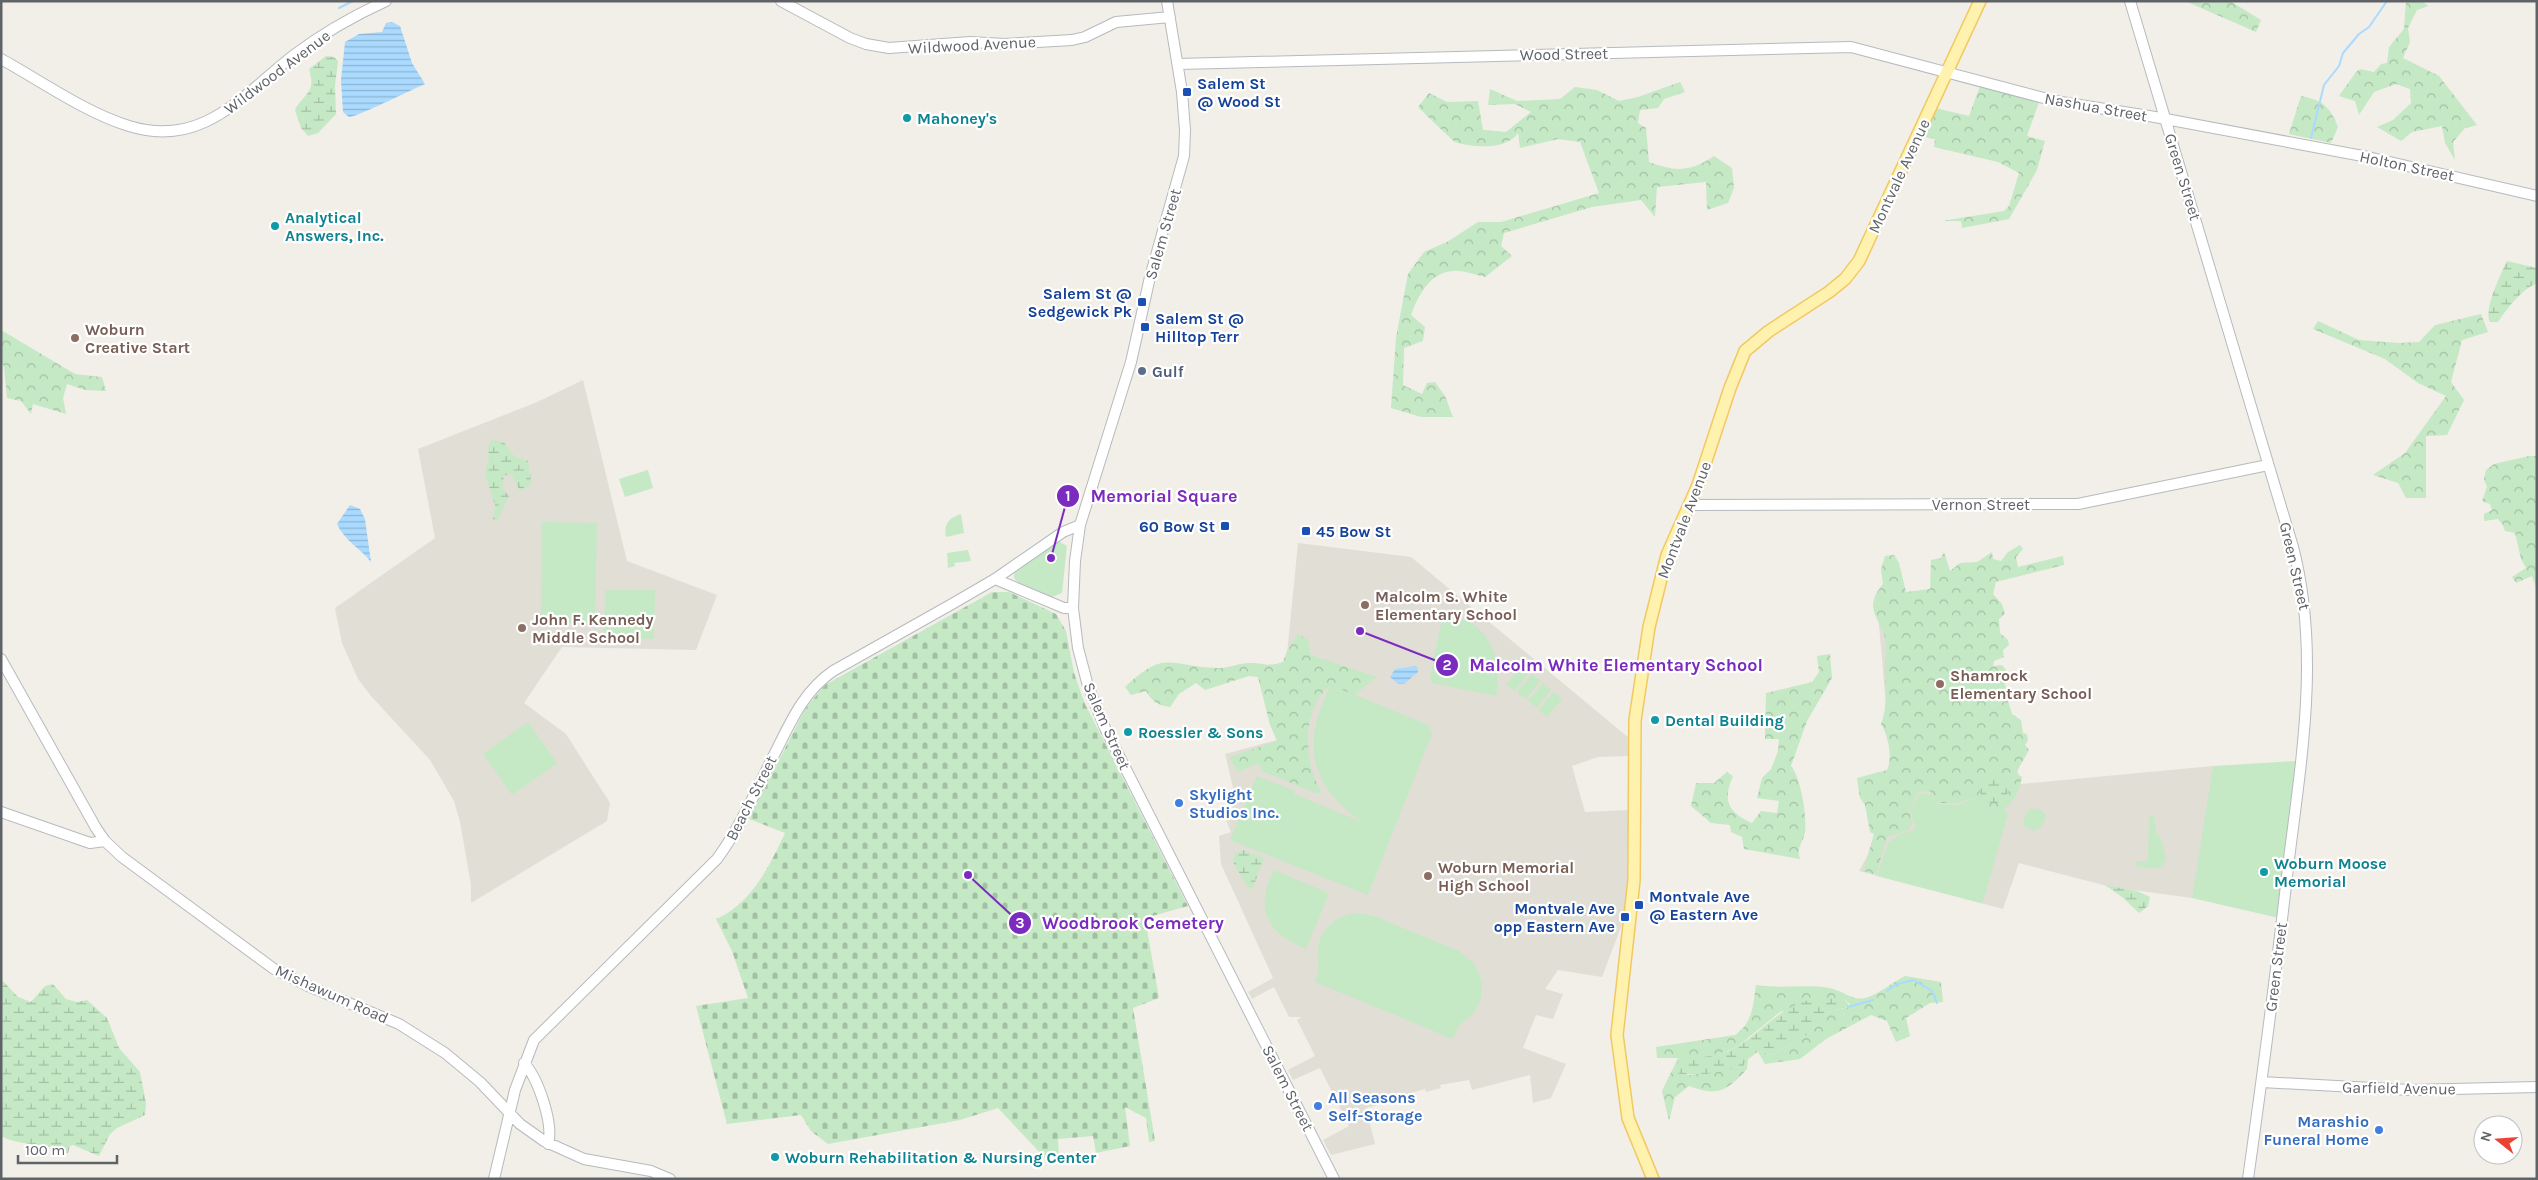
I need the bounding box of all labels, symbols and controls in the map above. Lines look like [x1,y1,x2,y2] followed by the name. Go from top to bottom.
[220,26,334,118] street label: Wildwood Avenue
[908,32,1036,58] street label: Wildwood Avenue
[1520,44,1608,64] street label: Wood Street
[1197,74,1280,111] place label: Salem St @ Wood St
[1181,86,1193,98] marker: Salem St @ Wood St
[2043,89,2149,125] street label: Nashua Street
[917,109,997,128] place label: Mahoney's
[901,112,913,124] marker: Mahoney's
[1864,116,1934,236] street label: Montvale Avenue
[2161,131,2205,223] street label: Green Street
[2358,147,2456,185] street label: Holton Street
[1141,186,1185,282] street label: Salem Street
[285,208,384,245] place label: Analytical Answers, Inc.
[269,220,281,232] marker: Analytical Answers, Inc.
[1028,284,1133,321] place label: Salem St @ Sedgewick Pk
[1136,296,1148,308] marker: Salem St @ Sedgewick Pk
[1155,309,1244,346] place label: Salem St @ Hilltop Terr
[85,320,190,357] place label: Woburn Creative Start
[1139,321,1151,333] marker: Salem St @ Hilltop Terr
[69,332,81,344] marker: Woburn Creative Start
[1152,362,1184,381] place label: Gulf
[1136,365,1148,377] marker: Gulf
[1653,459,1715,581] street label: Montvale Avenue
[1056,479,1248,512] callout: Memorial Square
[1091,485,1237,507] text: Memorial Square
[1065,487,1071,505] text: 1
[1932,495,2030,514] street label: Vernon Street
[1139,517,1215,536] place label: 60 Bow St
[1219,520,1231,532] marker: 60 Bow St
[2276,520,2314,612] street label: Green Street
[1316,522,1391,541] place label: 45 Bow St
[1300,525,1312,537] marker: 45 Bow St
[1375,587,1517,624] place label: Malcolm S. White Elementary School
[1359,599,1371,611] marker: Malcolm S. White Elementary School
[532,610,654,647] place label: John F. Kennedy Middle School
[516,622,528,634] marker: John F. Kennedy Middle School
[1434,648,1773,681] callout: Malcolm White Elementary School
[1469,654,1763,676] text: Malcolm White Elementary School
[1442,656,1452,674] text: 2
[1950,666,2092,703] place label: Shamrock Elementary School
[1934,678,1946,690] marker: Shamrock Elementary School
[1079,679,1135,773] street label: Salem Street
[1665,711,1784,730] place label: Dental Building
[1649,714,1661,726] marker: Dental Building
[1138,723,1264,742] place label: Roessler & Sons
[1122,726,1134,738] marker: Roessler & Sons
[722,752,780,844] street label: Beach Street
[1189,785,1279,822] place label: Skylight Studios Inc.
[1173,797,1185,809] marker: Skylight Studios Inc.
[2274,854,2387,891] place label: Woburn Moose Memorial
[1438,858,1574,895] place label: Woburn Memorial High School
[2258,866,2270,878] marker: Woburn Moose Memorial
[1422,870,1434,882] marker: Woburn Memorial High School
[1649,887,1758,924] place label: Montvale Ave @ Eastern Ave
[1494,899,1615,936] place label: Montvale Ave opp Eastern Ave
[1633,899,1645,911] marker: Montvale Ave @ Eastern Ave
[1007,906,1234,939] callout: Woodbrook Cemetery
[1619,911,1631,923] marker: Montvale Ave opp Eastern Ave
[1042,912,1224,934] text: Woodbrook Cemetery
[1015,914,1025,932] text: 3
[2261,921,2291,1013] street label: Green Street
[272,960,392,1028] street label: Mishawum Road
[1258,1042,1318,1134] street label: Salem Street
[2342,1078,2456,1098] street label: Garfield Avenue
[1328,1088,1422,1125] place label: All Seasons Self-Storage
[1312,1100,1324,1112] marker: All Seasons Self-Storage
[2264,1112,2369,1149] place label: Marashio Funeral Home
[2473,1115,2523,1165] north arrow
[2373,1124,2385,1136] marker: Marashio Funeral Home
[2476,1129,2496,1144] text: N
[18,1132,116,1164] scale bar
[25,1141,65,1159] text: 100 m
[785,1148,1097,1167] place label: Woburn Rehabilitation & Nursing Center
[769,1151,781,1163] marker: Woburn Rehabilitation & Nursing Center

